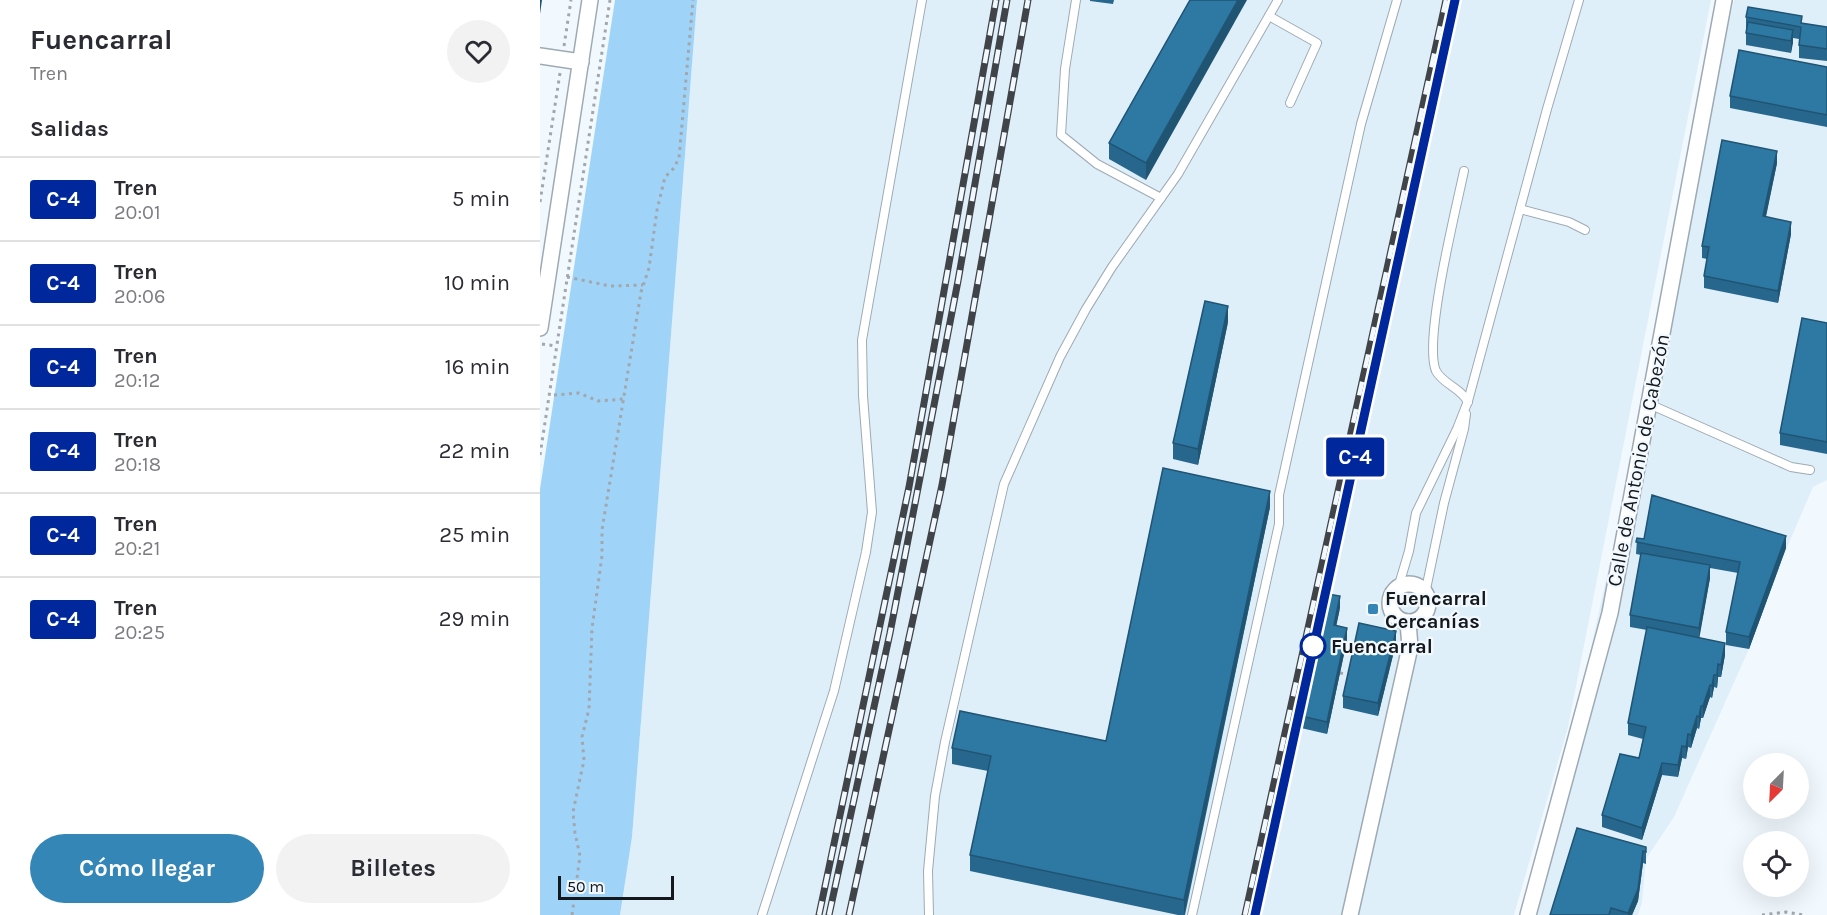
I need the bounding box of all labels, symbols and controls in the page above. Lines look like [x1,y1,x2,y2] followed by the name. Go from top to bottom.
[447,20,510,83] button: heart
[30,23,173,56] text: Fuencarral
[30,62,68,85] text: Tren
[30,116,109,142] text: Salidas
[114,175,158,201] text: Tren
[452,186,510,212] text: 5 min
[46,187,80,211] text: C-4
[114,201,161,224] text: 20:01
[114,259,158,285] text: Tren
[444,270,510,296] text: 10 min
[46,271,80,295] text: C-4
[114,285,165,308] text: 20:06
[1603,332,1674,588] street label: Calle de Antonio de Cabezón
[114,343,158,369] text: Tren
[444,354,510,380] text: 16 min
[46,355,80,379] text: C-4
[114,369,160,392] text: 20:12
[114,427,158,453] text: Tren
[439,438,510,464] text: 22 min
[1320,438,1390,476] line badge: C-4
[46,439,80,463] text: C-4
[1338,445,1372,469] text: C-4
[114,453,161,476] text: 20:18
[114,511,158,537] text: Tren
[439,522,510,548] text: 25 min
[46,523,80,547] text: C-4
[114,537,160,560] text: 20:21
[1385,587,1487,633] place label: Fuencarral Cercanías
[114,595,158,621] text: Tren
[1366,602,1380,616] marker: Fuencarral Cercanías
[439,606,510,632] text: 29 min
[46,607,80,631] text: C-4
[114,621,165,644] text: 20:25
[1300,633,1326,659] marker: Fuencarral
[1331,635,1433,658] place label: Fuencarral
[1743,753,1809,819] north arrow
[1743,753,1809,897] map controls
[1743,831,1809,897] button: locate
[30,834,264,903] button: Cómo llegar
[276,834,510,903] button: Billetes
[558,873,674,900] scale bar
[567,877,604,896] text: 50 m

